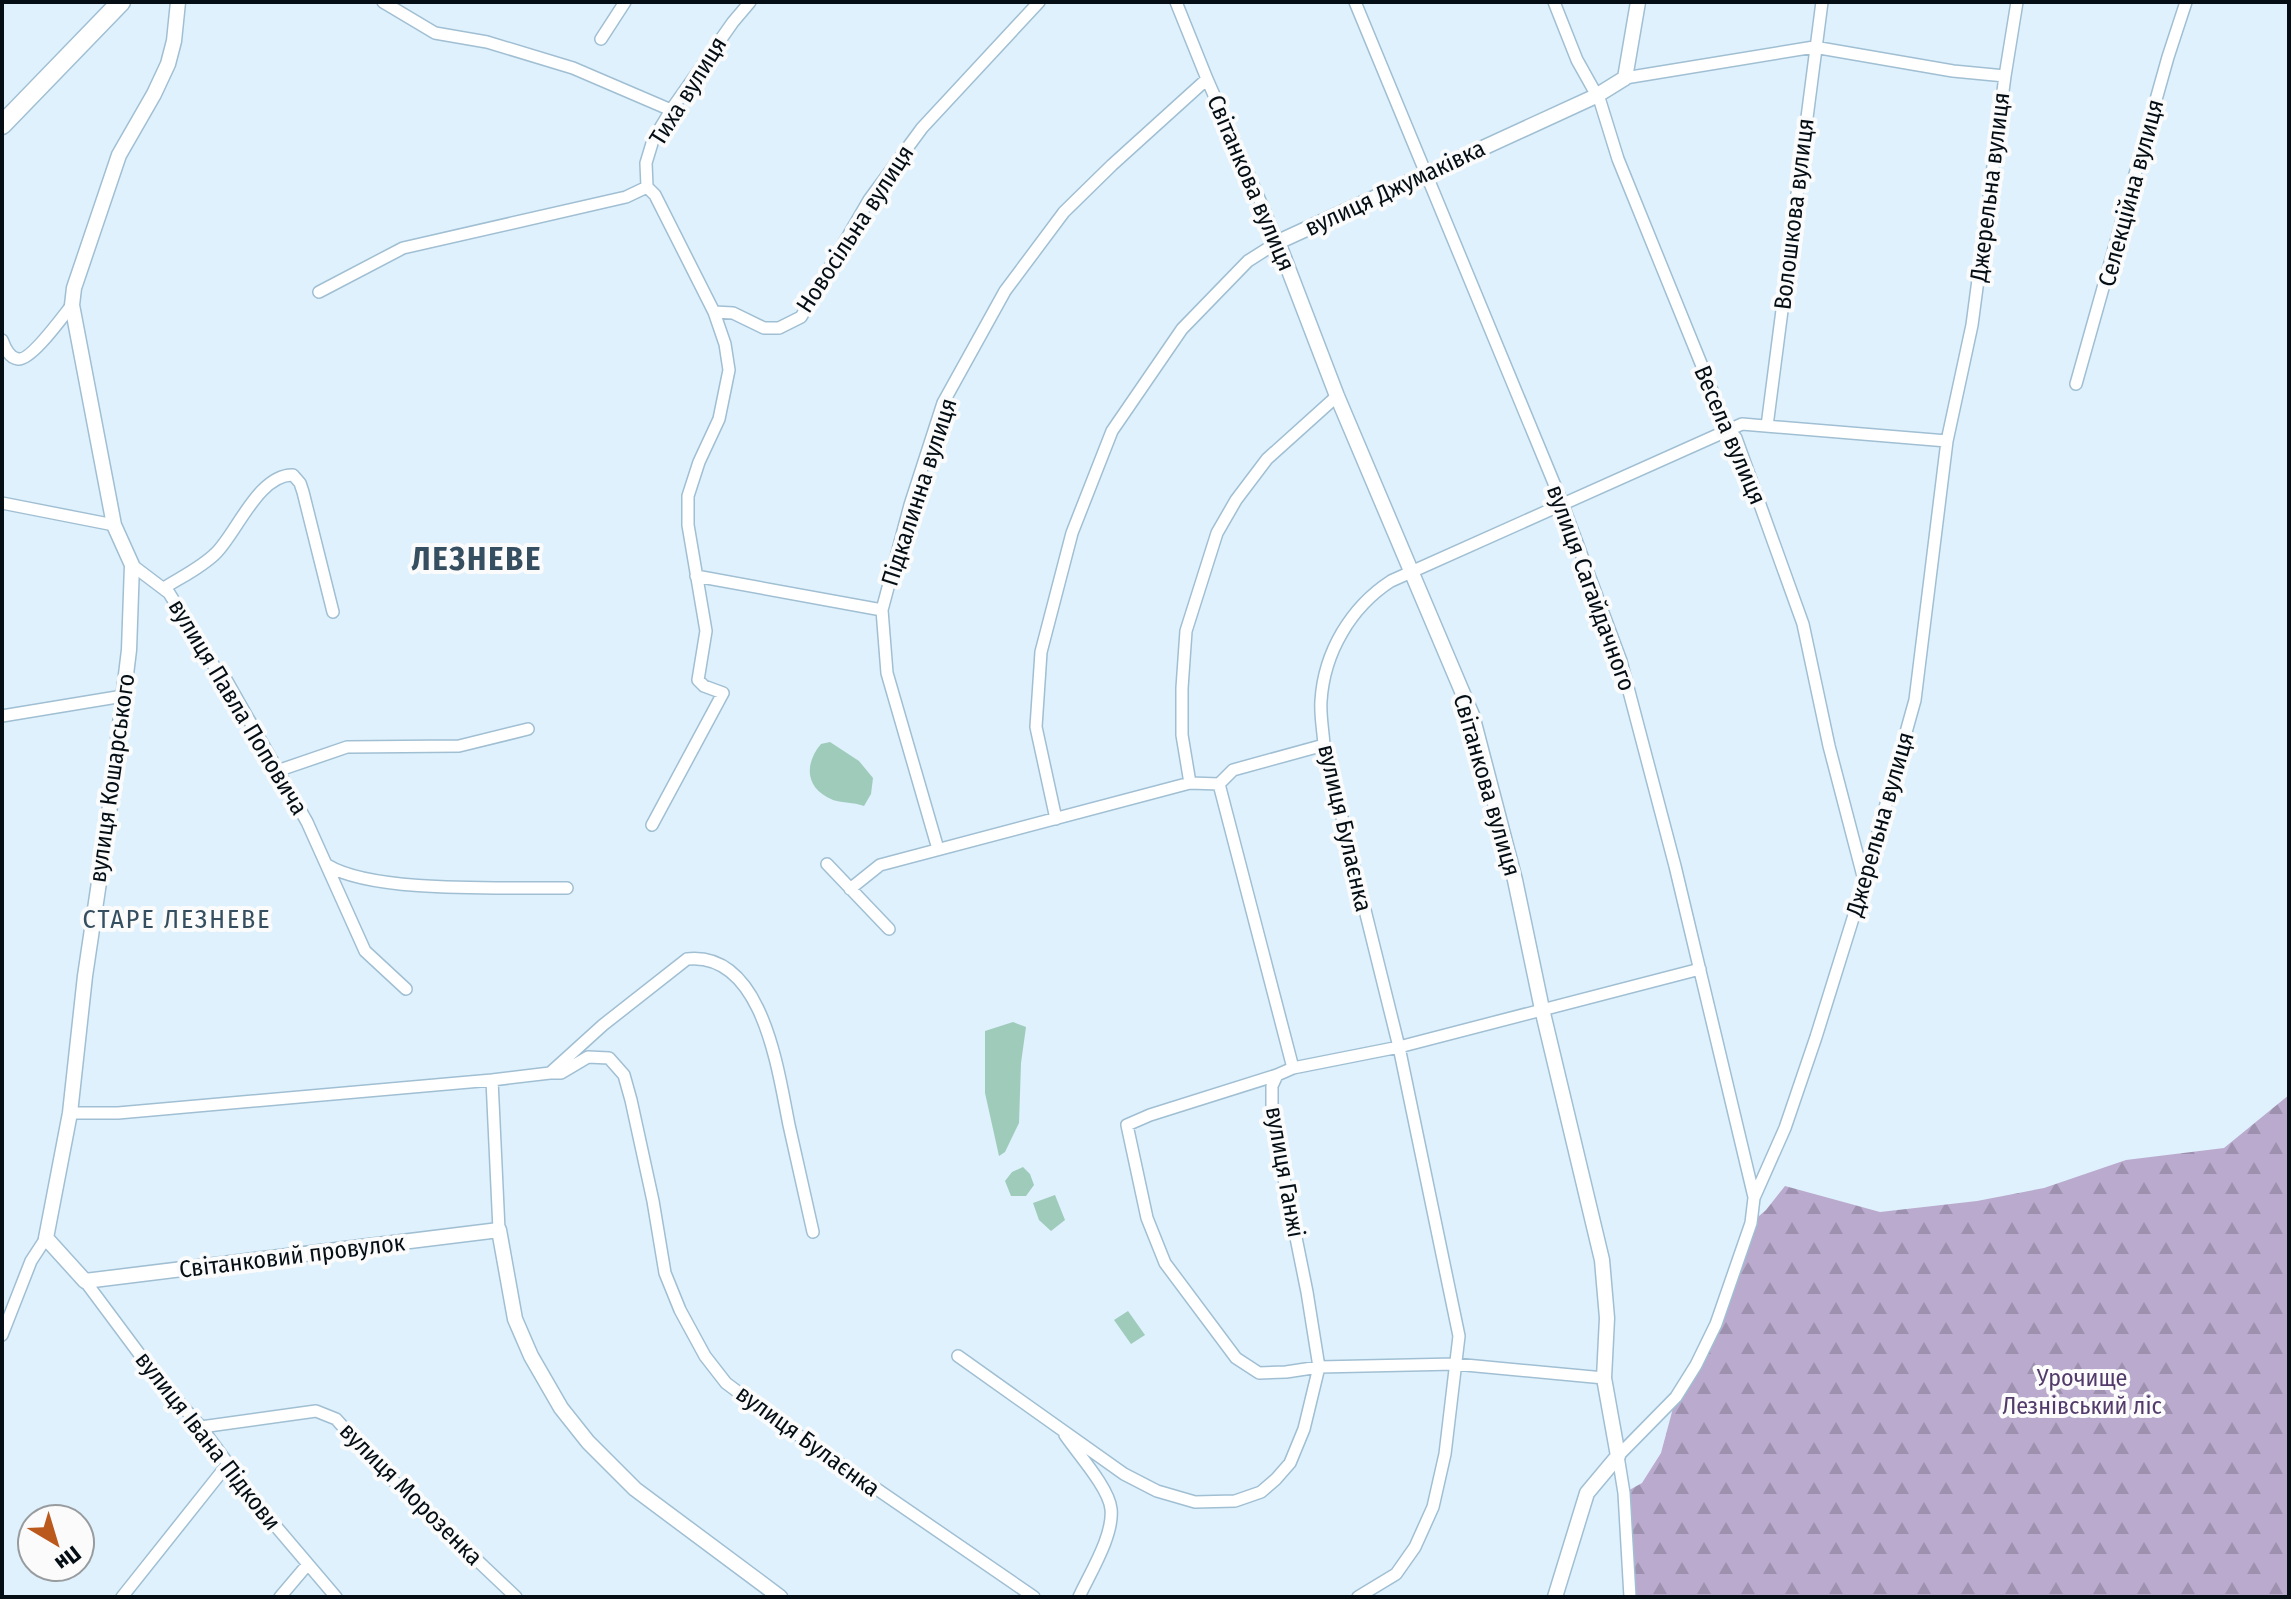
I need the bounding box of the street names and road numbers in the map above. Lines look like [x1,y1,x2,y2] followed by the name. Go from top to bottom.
[644,31,732,151] street label: Тиха вулиця
[1201,91,1301,275] street label: Світанкова вулиця
[1964,91,2015,284] street label: Джерельна вулиця
[2093,96,2169,290] street label: Селекційна вулиця
[1768,117,1820,311] street label: Волошкова вулиця
[1301,134,1489,242] street label: вулиця Джумаківка
[791,140,919,318] street label: Новосільна вулиця
[1688,361,1772,509] street label: Весела вулиця
[875,395,963,589] street label: Підкалинна вулиця
[1541,481,1641,695] street label: вулиця Сагайдачного
[163,594,313,820] street label: вулиця Павла Поповича
[83,672,141,884] street label: вулиця Кошарського
[1448,691,1526,879] street label: Світанкова вулиця
[1840,729,1920,920] street label: Джерельна вулиця
[1312,742,1378,914] street label: вулиця Булаєнка
[1260,1104,1310,1240] street label: вулиця Ганжі
[178,1228,407,1284] street label: Світанковий провулок
[130,1346,286,1536] street label: вулиця Івана Підкови
[731,1380,885,1502] street label: вулиця Булаєнка
[334,1417,488,1571] street label: вулиця Морозенка

